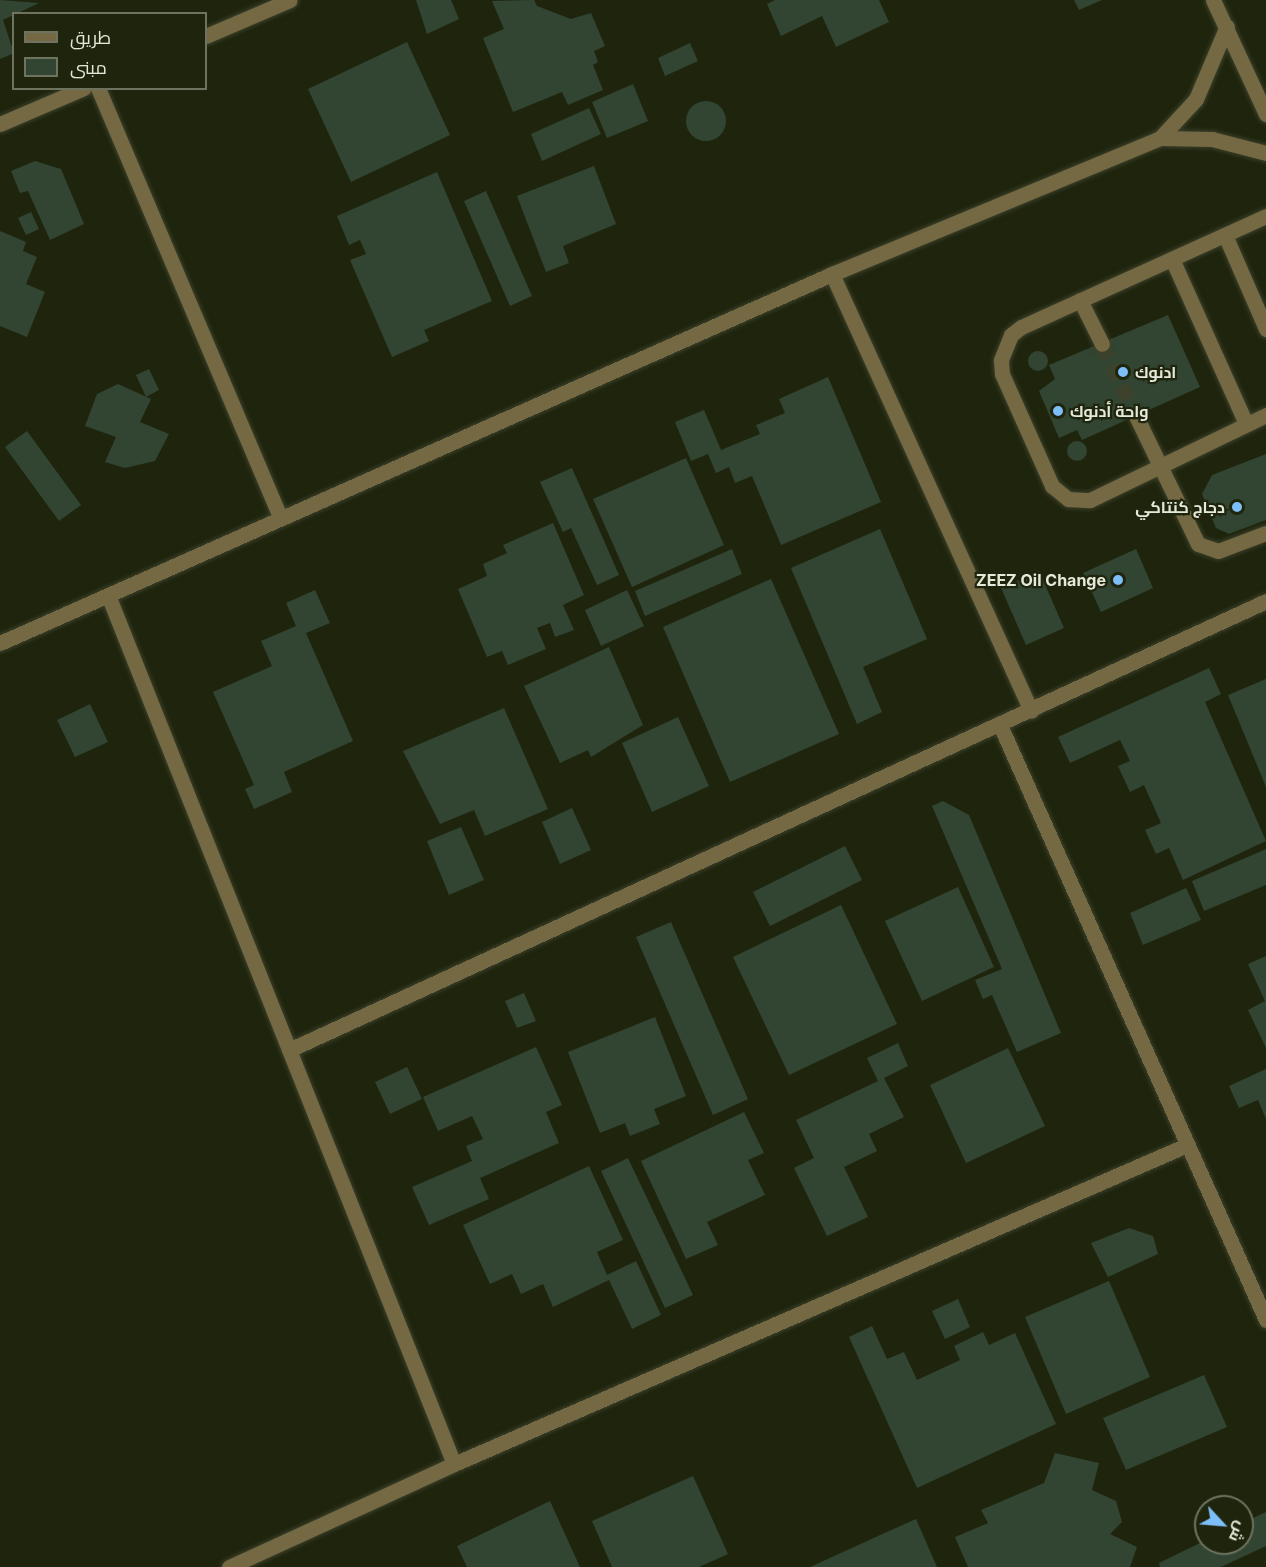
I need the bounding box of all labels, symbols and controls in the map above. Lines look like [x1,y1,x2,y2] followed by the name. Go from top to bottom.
[12,12,207,90] legend
[70,27,111,48] text: طريق
[70,57,107,78] text: مبنى
[1135,362,1176,382] place label: ادنوك
[1116,365,1130,379] marker: ادنوك
[1070,401,1149,421] place label: واحة أدنوك
[1051,404,1065,418] marker: واحة أدنوك
[1135,497,1225,517] place label: دجاج كنتاكي
[1230,500,1244,514] marker: دجاج كنتاكي
[976,570,1106,590] place label: ZEEZ Oil Change
[1111,573,1125,587] marker: ZEEZ Oil Change
[1194,1495,1254,1555] north arrow
[1225,1518,1252,1546] text: ش

